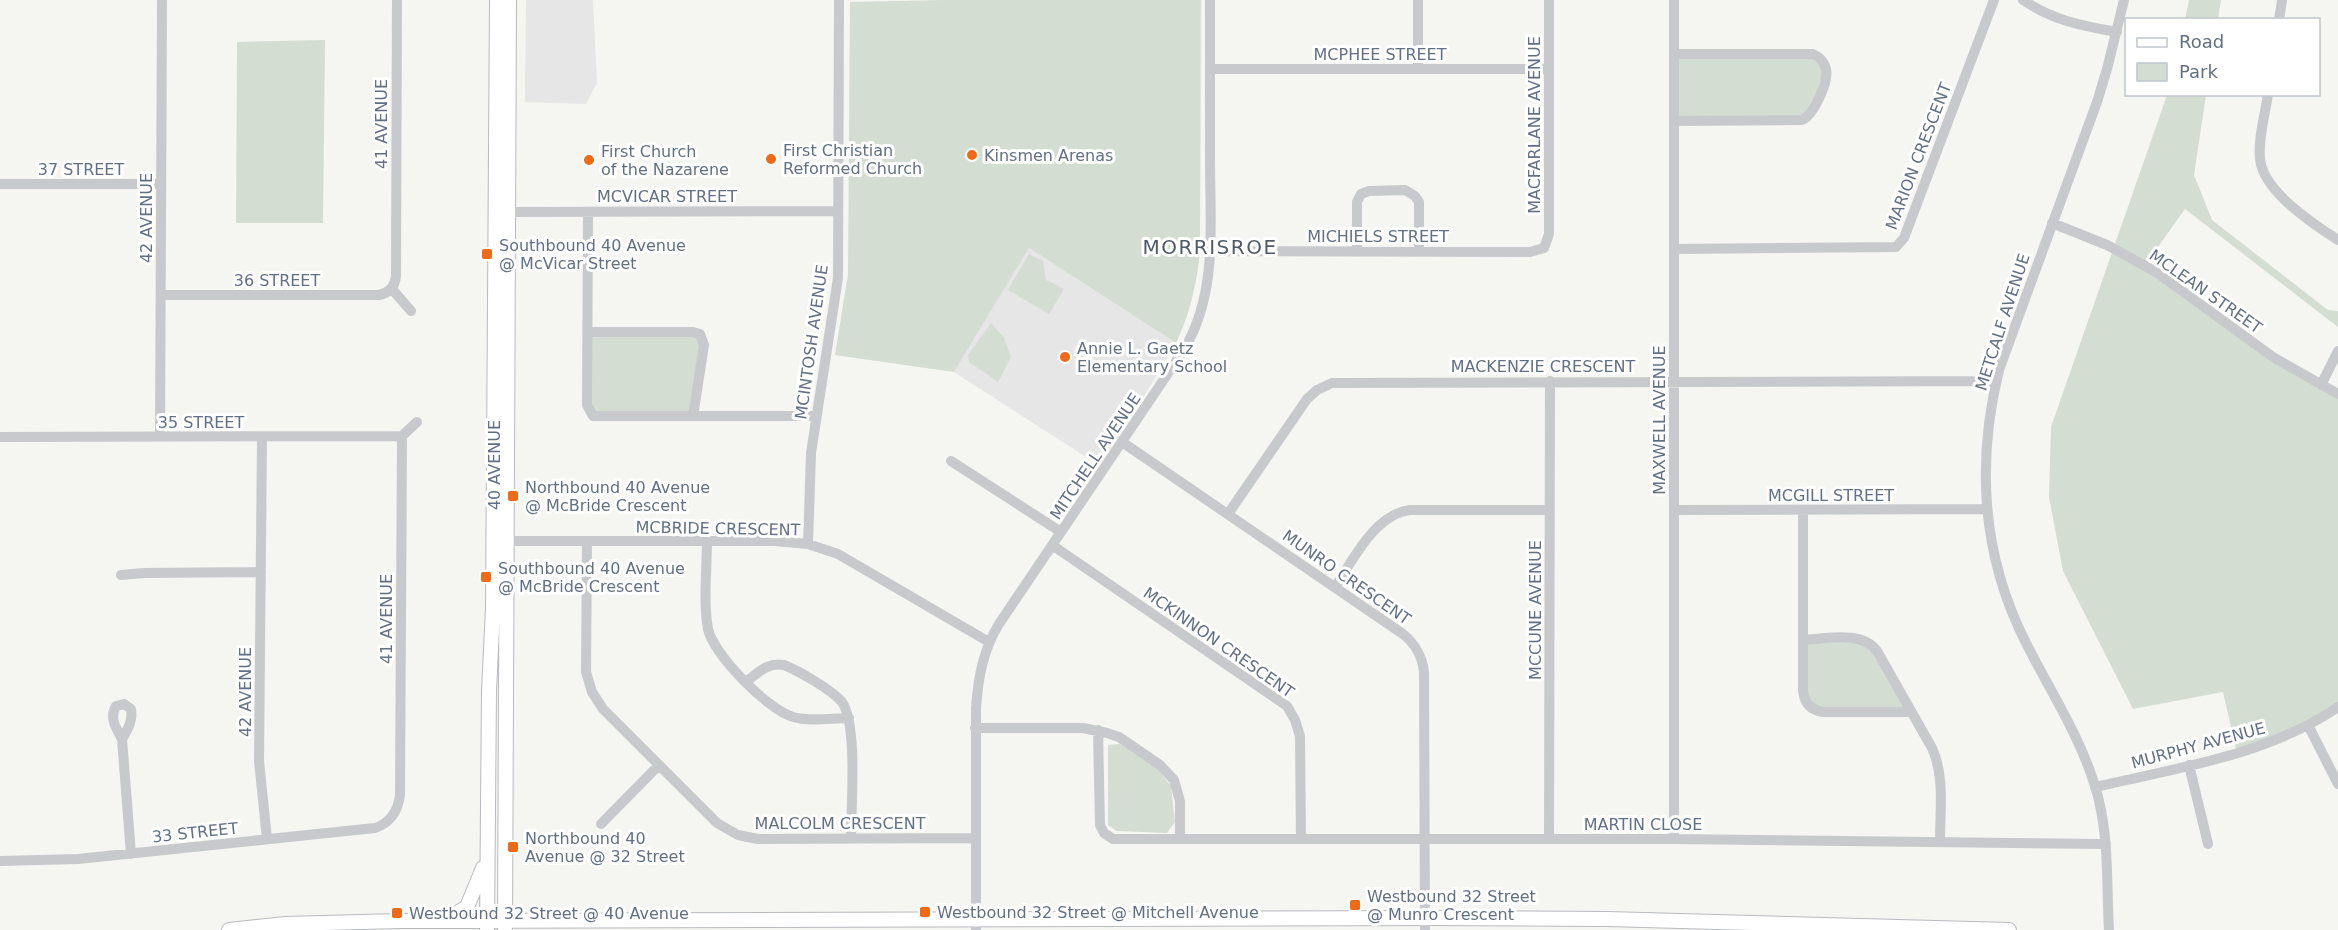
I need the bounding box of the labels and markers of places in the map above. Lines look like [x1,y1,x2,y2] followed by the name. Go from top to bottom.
[783,141,922,178] place label: First Christian Reformed Church
[601,142,729,179] place label: First Church of the Nazarene
[984,146,1113,165] place label: Kinsmen Arenas
[965,148,979,162] marker: Kinsmen Arenas
[764,152,778,166] marker: First Christian Reformed Church
[582,153,596,167] marker: First Church of the Nazarene
[499,236,686,273] place label: Southbound 40 Avenue @ McVicar Street
[480,247,494,261] marker: Southbound 40 Avenue @ McVicar Street
[1077,339,1227,376] place label: Annie L. Gaetz Elementary School
[1058,350,1072,364] marker: Annie L. Gaetz Elementary School
[525,478,710,515] place label: Northbound 40 Avenue @ McBride Crescent
[506,489,520,503] marker: Northbound 40 Avenue @ McBride Crescent
[498,559,685,596] place label: Southbound 40 Avenue @ McBride Crescent
[479,570,493,584] marker: Southbound 40 Avenue @ McBride Crescent
[525,829,685,866] place label: Northbound 40 Avenue @ 32 Street
[506,840,520,854] marker: Northbound 40 Avenue @ 32 Street
[1367,887,1536,924] place label: Westbound 32 Street @ Munro Crescent
[1348,898,1362,912] marker: Westbound 32 Street @ Munro Crescent
[937,903,1259,922] place label: Westbound 32 Street @ Mitchell Avenue
[409,904,689,923] place label: Westbound 32 Street @ 40 Avenue
[918,905,932,919] marker: Westbound 32 Street @ Mitchell Avenue
[390,906,404,920] marker: Westbound 32 Street @ 40 Avenue

